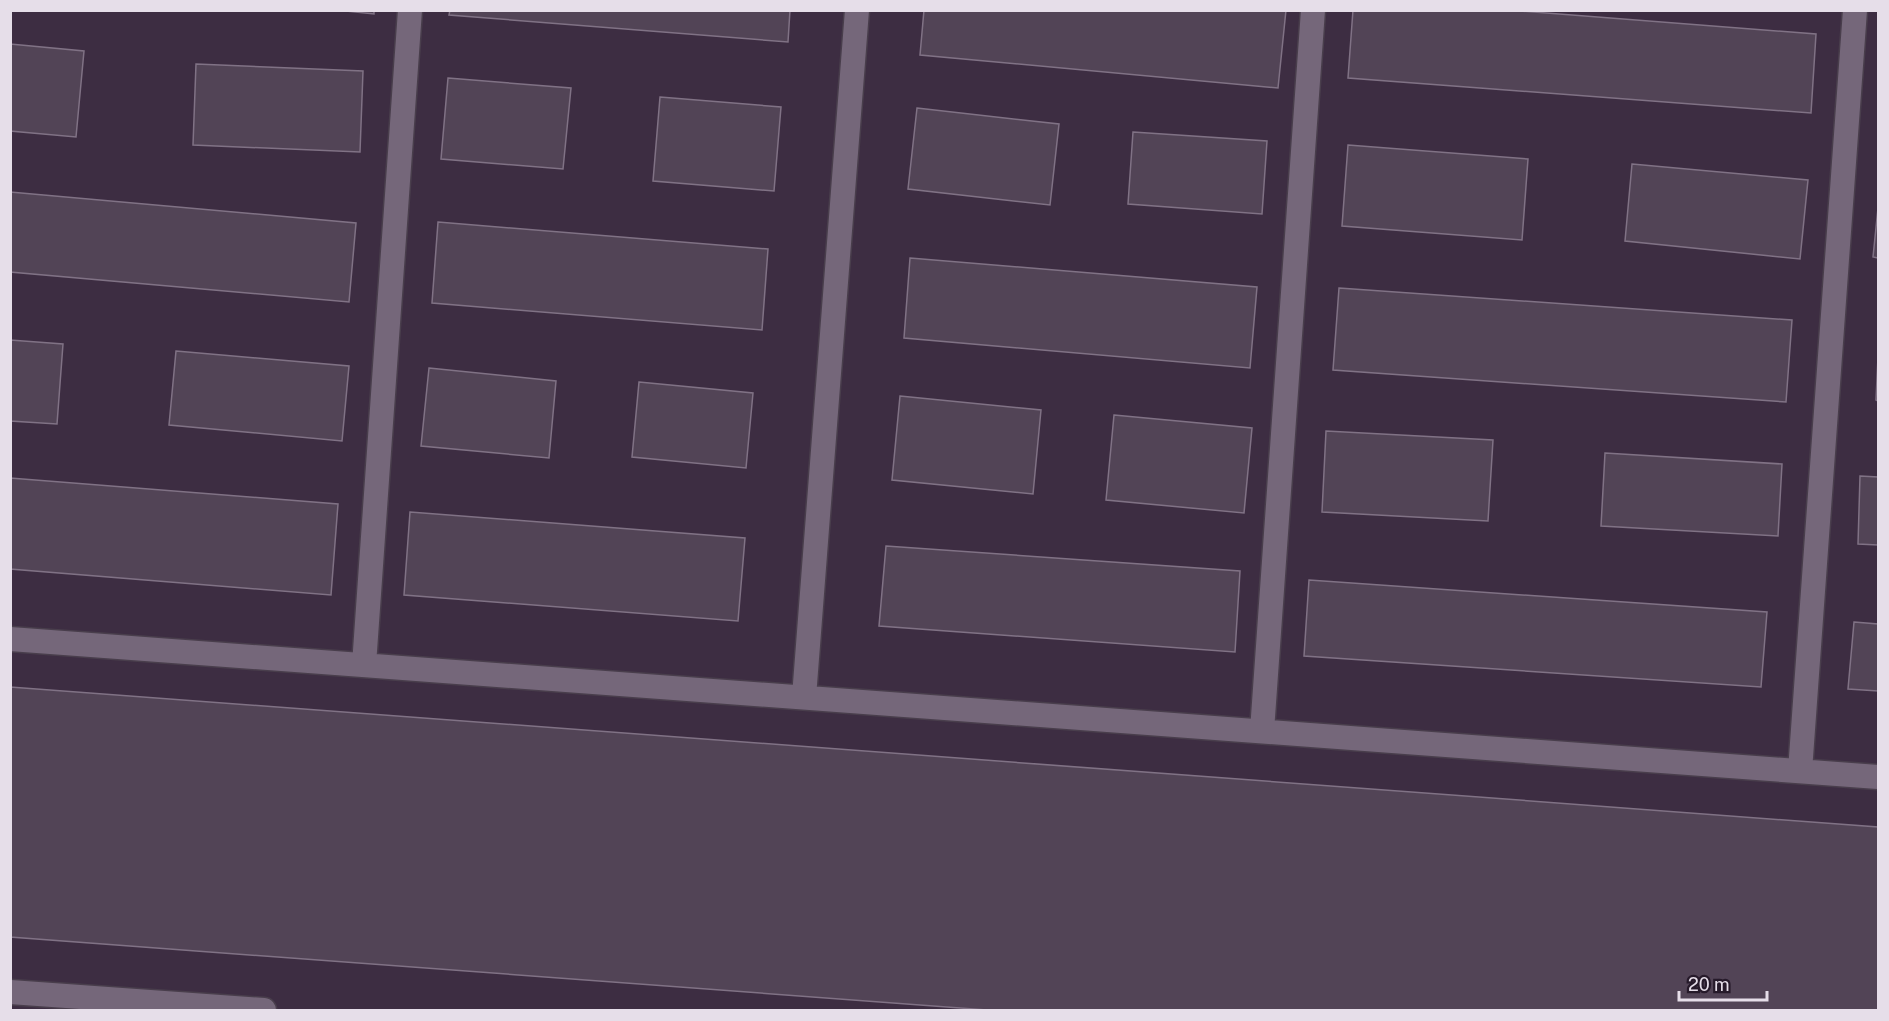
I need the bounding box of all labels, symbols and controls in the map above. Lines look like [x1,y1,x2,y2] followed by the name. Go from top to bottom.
[1679,964,1768,1002] scale bar
[1688,974,1730,995] text: 20 m

